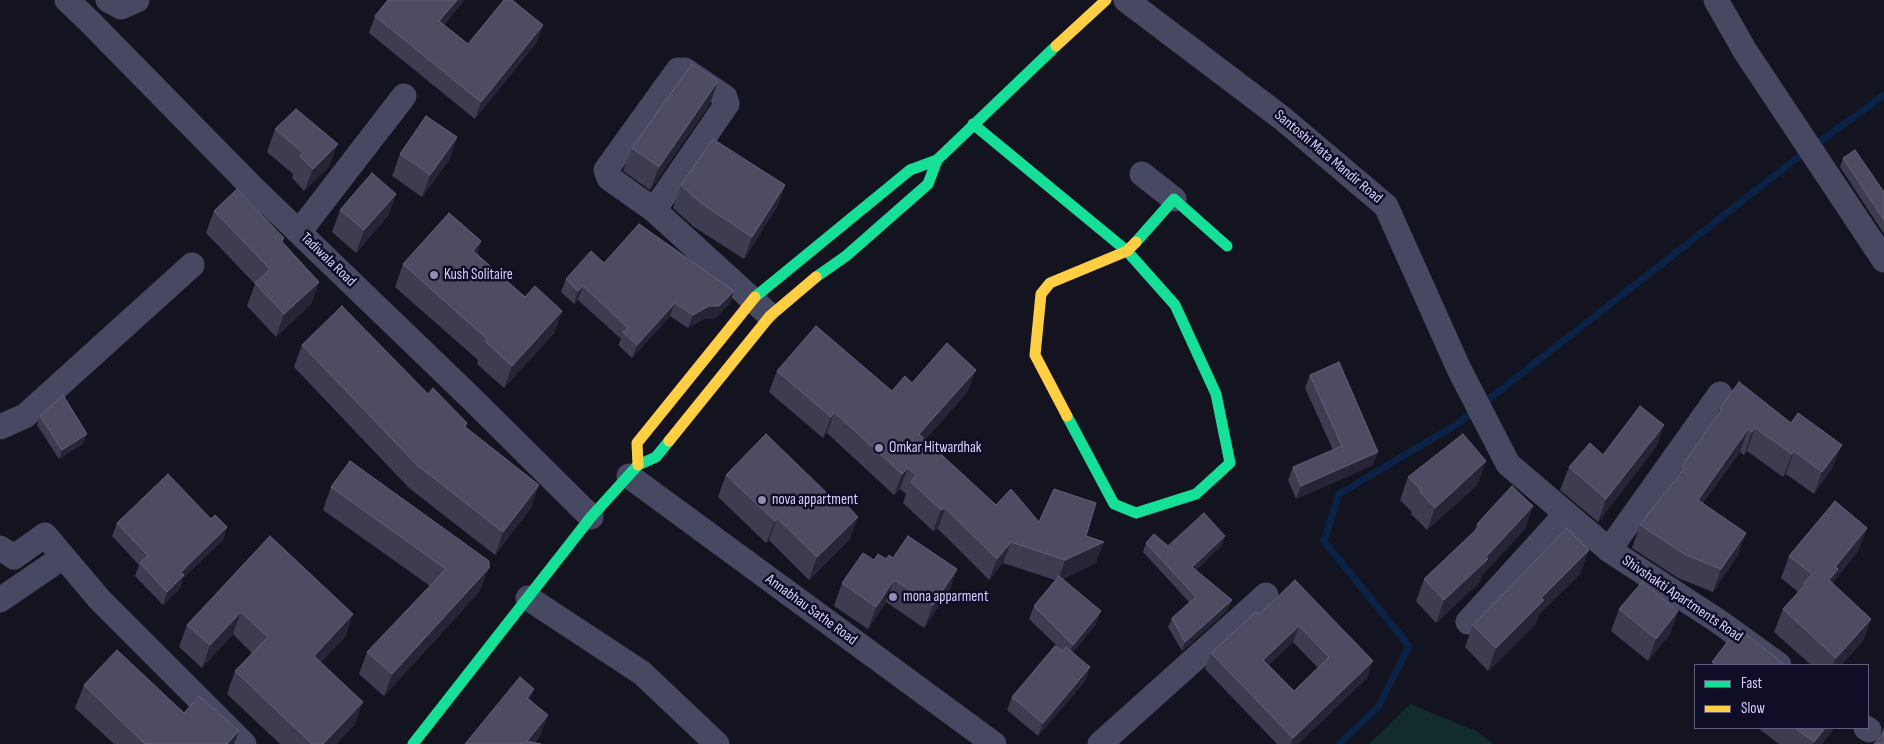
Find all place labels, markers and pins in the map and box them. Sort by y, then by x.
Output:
place label: Kush Solitaire [444,266,513,284]
marker: Kush Solitaire [428,269,440,281]
place label: Omkar Hitwardhak [889,439,981,457]
marker: Omkar Hitwardhak [873,442,885,454]
place label: nova appartment [772,491,858,509]
marker: nova appartment [756,494,768,506]
place label: mona apparment [903,588,988,606]
marker: mona apparment [887,591,899,603]

